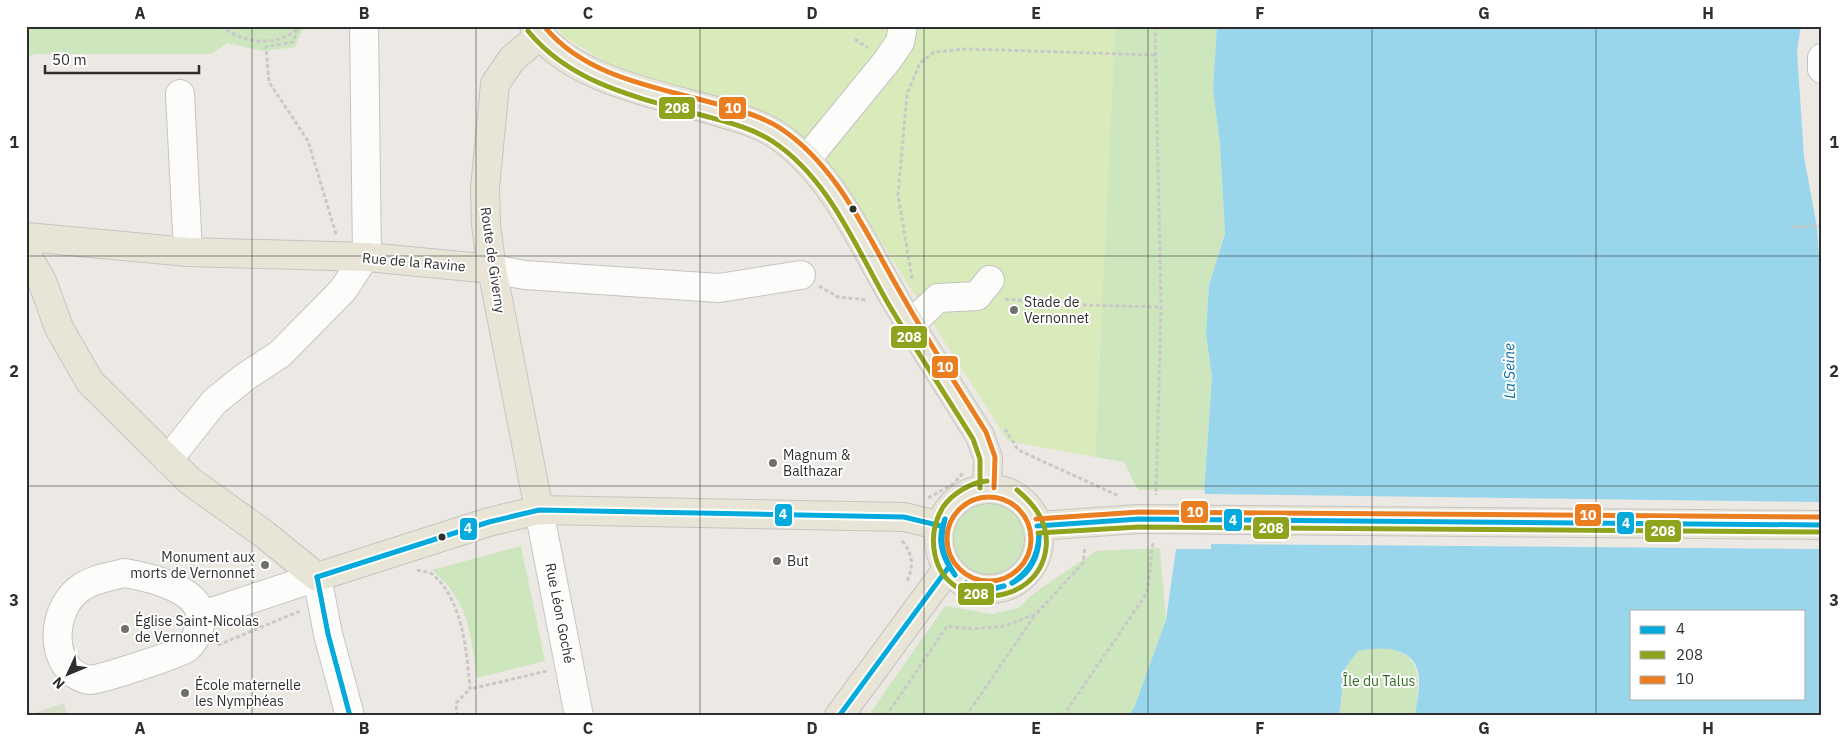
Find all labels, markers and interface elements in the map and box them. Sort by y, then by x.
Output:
text: A [135,3,146,23]
text: B [359,3,370,23]
text: C [583,3,593,23]
text: D [806,3,818,23]
text: E [1031,3,1041,23]
text: F [1255,3,1265,23]
text: G [1478,3,1490,23]
text: H [1702,3,1714,23]
scale bar [45,42,199,74]
text: 50 m [52,50,87,69]
line badge: 208 [658,96,696,120]
line badge: 10 [718,96,747,120]
text: 208 [664,99,690,117]
text: 10 [725,99,741,117]
text: 1 [9,132,19,152]
text: 1 [1829,132,1839,152]
unlabelled marker [848,204,858,214]
street label: Route de Giverny [477,206,509,314]
street label: Rue de la Ravine [362,249,467,276]
place label: Stade de Vernonnet [1024,293,1089,327]
marker: Stade de Vernonnet [1008,304,1020,316]
line badge: 208 [890,325,928,349]
text: 208 [896,328,922,346]
water label: La Seine [1499,343,1519,399]
line badge: 10 [931,355,959,379]
text: 10 [937,358,953,376]
text: 2 [9,361,19,381]
text: 2 [1829,361,1839,381]
place label: Magnum & Balthazar [783,446,851,480]
marker: Magnum & Balthazar [767,457,779,469]
line badge: 10 [1180,500,1209,524]
line badge: 4 [774,503,793,527]
text: 10 [1187,503,1203,521]
line badge: 10 [1574,503,1602,527]
text: 4 [779,505,787,523]
text: 10 [1580,506,1596,524]
line badge: 4 [1223,508,1243,532]
text: 4 [1229,511,1237,529]
line badge: 4 [1616,511,1635,535]
text: 4 [1622,514,1630,532]
line badge: 208 [1252,516,1290,540]
line badge: 4 [459,517,478,541]
text: 4 [464,519,472,537]
text: 208 [1258,519,1284,537]
line badge: 208 [1644,519,1682,543]
text: 208 [1650,522,1676,540]
unlabelled marker [437,532,447,542]
place label: Monument aux morts de Vernonnet [130,548,255,582]
place label: But [787,552,809,570]
marker: But [771,555,783,567]
marker: Monument aux morts de Vernonnet [259,559,271,571]
street label: Rue Léon Goché [541,561,579,665]
line badge: 208 [957,582,995,606]
text: 208 [963,585,989,603]
text: 3 [9,590,19,610]
text: 3 [1829,590,1839,610]
legend [1630,610,1806,700]
place label: Église Saint-Nicolas de Vernonnet [135,611,259,646]
text: 4 [1676,619,1685,638]
marker: Église Saint-Nicolas de Vernonnet [119,623,131,635]
text: 208 [1676,645,1703,664]
north arrow [42,650,92,700]
text: 10 [1676,669,1694,688]
park label: Île du Talus [1343,672,1416,690]
text: N [49,673,69,693]
place label: École maternelle les Nymphéas [195,675,301,710]
marker: École maternelle les Nymphéas [179,687,191,699]
text: A [135,718,146,738]
text: B [359,718,370,738]
text: C [583,718,593,738]
text: D [806,718,818,738]
text: E [1031,718,1041,738]
text: F [1255,718,1265,738]
text: G [1478,718,1490,738]
text: H [1702,718,1714,738]

